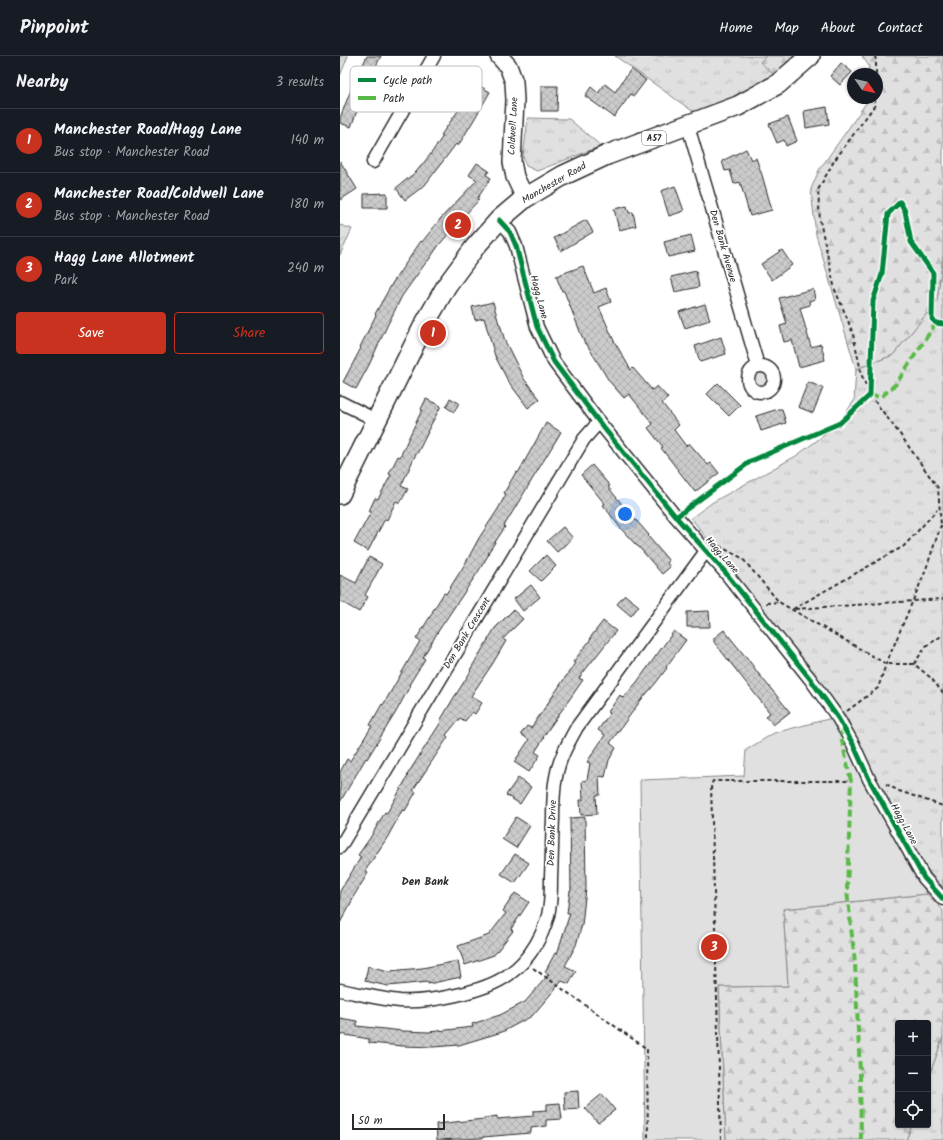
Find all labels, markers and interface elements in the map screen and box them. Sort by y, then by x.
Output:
text: Pinpoint [20,13,89,43]
text: Home [719,17,753,39]
text: Map [775,17,799,39]
text: About [821,17,855,39]
text: Contact [877,17,923,39]
legend [350,66,482,112]
north arrow [847,68,883,104]
text: Nearby [16,69,68,96]
text: 3 results [276,72,324,93]
text: Cycle path [383,72,432,90]
text: Path [383,90,404,108]
street label: Coldwell Lane [503,96,523,155]
text: Manchester Road/Hagg Lane [54,118,242,142]
text: 1 [27,130,31,151]
text: 140 m [291,130,324,151]
road number: A57 [642,131,666,145]
text: Bus stop · Manchester Road [54,142,209,163]
street label: Manchester Road [519,158,590,208]
text: Manchester Road/Coldwell Lane [54,182,264,206]
text: 2 [25,194,33,215]
text: 180 m [290,194,324,215]
text: Bus stop · Manchester Road [54,206,209,227]
street label: Den Bank Avenue [705,208,741,285]
pin: 2 [445,210,471,240]
text: Hagg Lane Allotment [54,246,195,270]
text: 3 [25,258,33,279]
text: 240 m [287,258,324,279]
text: Park [54,270,78,291]
street label: Hagg Lane [525,273,553,321]
button: Save [16,312,166,354]
button: Share [174,312,324,354]
pin: 1 [420,318,446,348]
your location [615,504,635,524]
street label: Hagg Lane [701,533,743,578]
street label: Den Bank Crescent [439,594,495,672]
street label: Den Bank Drive [543,799,561,866]
street label: Hagg Lane [886,800,922,848]
district label: Den Bank [401,873,449,891]
pin: 3 [701,932,727,962]
map controls [895,1020,931,1128]
button: + [895,1020,931,1056]
button: − [895,1056,931,1092]
button: locate [895,1092,931,1128]
scale bar [352,1112,445,1131]
text: 50 m [358,1112,383,1130]

